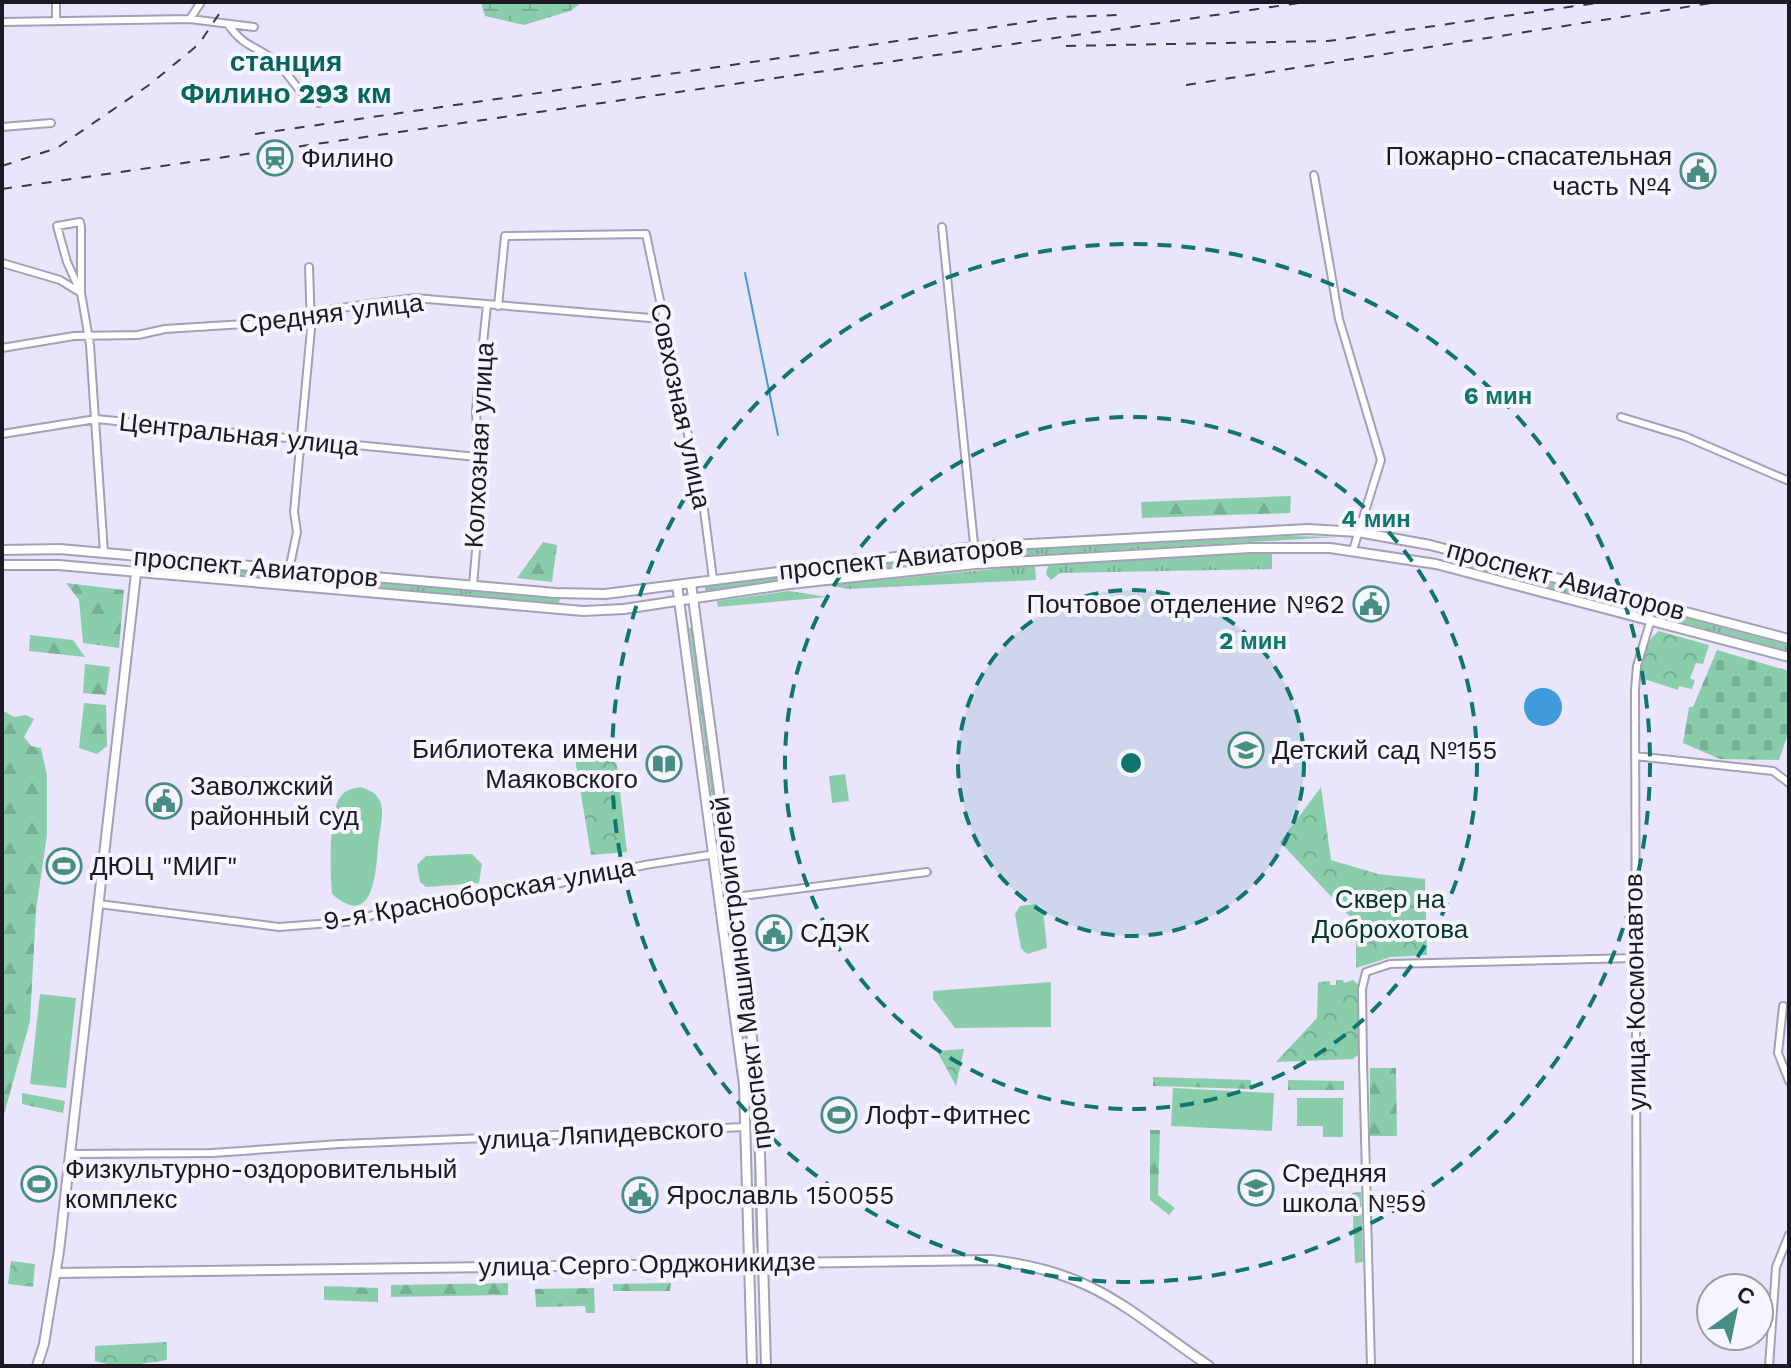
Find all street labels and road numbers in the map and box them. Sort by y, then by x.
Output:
street label: Средняя улица [237,287,425,339]
street label: Совхозная улица [645,301,718,512]
street label: Колхозная улица [459,341,499,549]
street label: Центральная улица [118,406,361,462]
street label: проспект Авиаторов [777,530,1025,586]
street label: проспект Авиаторов [1444,534,1688,626]
street label: проспект Авиаторов [132,541,380,593]
street label: проспект Машиностроителей [704,795,778,1151]
street label: 9-я Красноборская улица [321,852,638,936]
street label: улица Космонавтов [1618,873,1652,1111]
street label: улица Ляпидевского [478,1113,724,1155]
street label: улица Серго Орджоникидзе [478,1246,816,1282]

